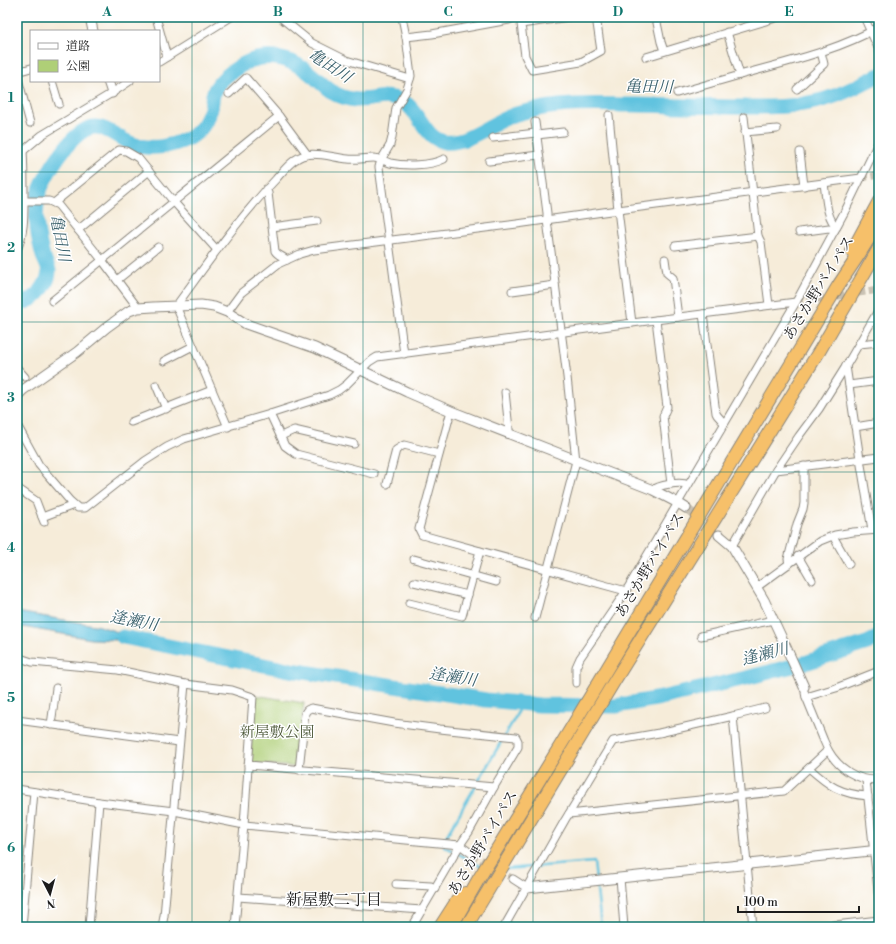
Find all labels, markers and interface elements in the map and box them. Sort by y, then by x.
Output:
text: A [101,4,112,20]
text: B [273,4,283,20]
text: C [443,4,453,20]
text: D [613,4,623,20]
text: E [784,4,794,20]
legend [30,30,160,82]
text: 道路 [66,39,90,54]
water label: 亀田川 [304,45,357,89]
text: 公園 [66,59,90,74]
water label: 亀田川 [625,77,675,97]
text: 1 [8,90,15,106]
water label: 亀田川 [46,213,75,265]
street label: あさか野バイパス [779,232,859,344]
text: 2 [7,240,15,256]
text: 3 [7,390,15,406]
street label: あさか野バイパス [611,509,689,621]
text: 4 [7,540,16,556]
water label: 逢瀬川 [109,607,161,636]
water label: 逢瀬川 [739,638,793,670]
water label: 逢瀬川 [428,663,480,691]
text: 5 [7,690,15,706]
park label: 新屋敷公園 [239,723,315,742]
street label: あさか野バイパス [444,787,522,899]
text: 6 [7,840,15,856]
north arrow [30,874,70,914]
scale bar [738,888,859,914]
district label: 新屋敷二丁目 [286,890,382,910]
text: 100 m [744,895,778,910]
text: N [46,896,56,910]

